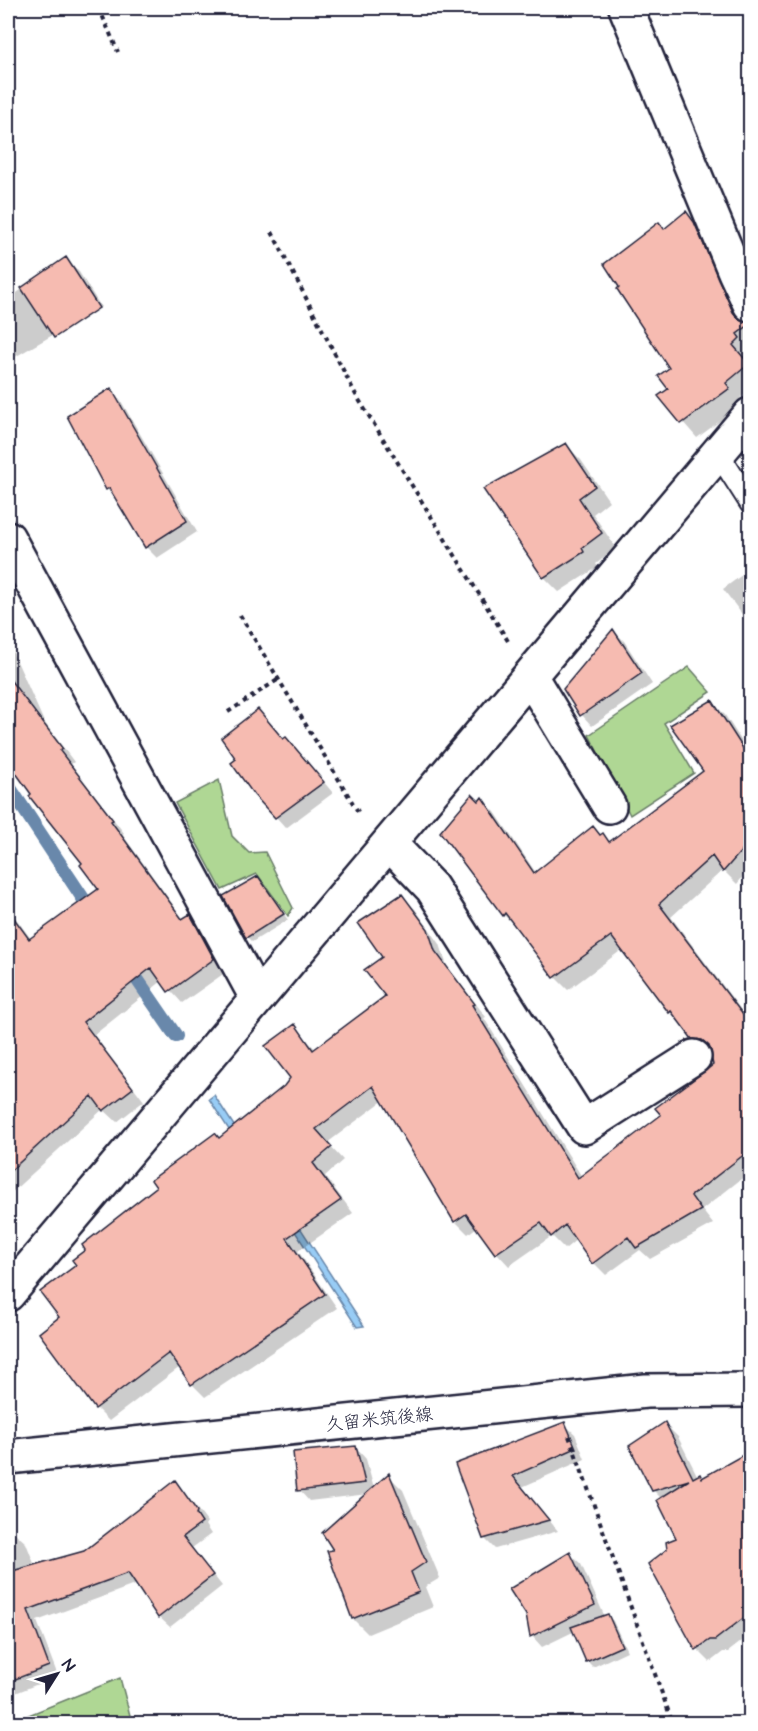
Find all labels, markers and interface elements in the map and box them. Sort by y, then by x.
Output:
street label: 久留米筑後線 [324,1401,434,1438]
north arrow [27,1644,87,1704]
text: N [56,1655,80,1676]

